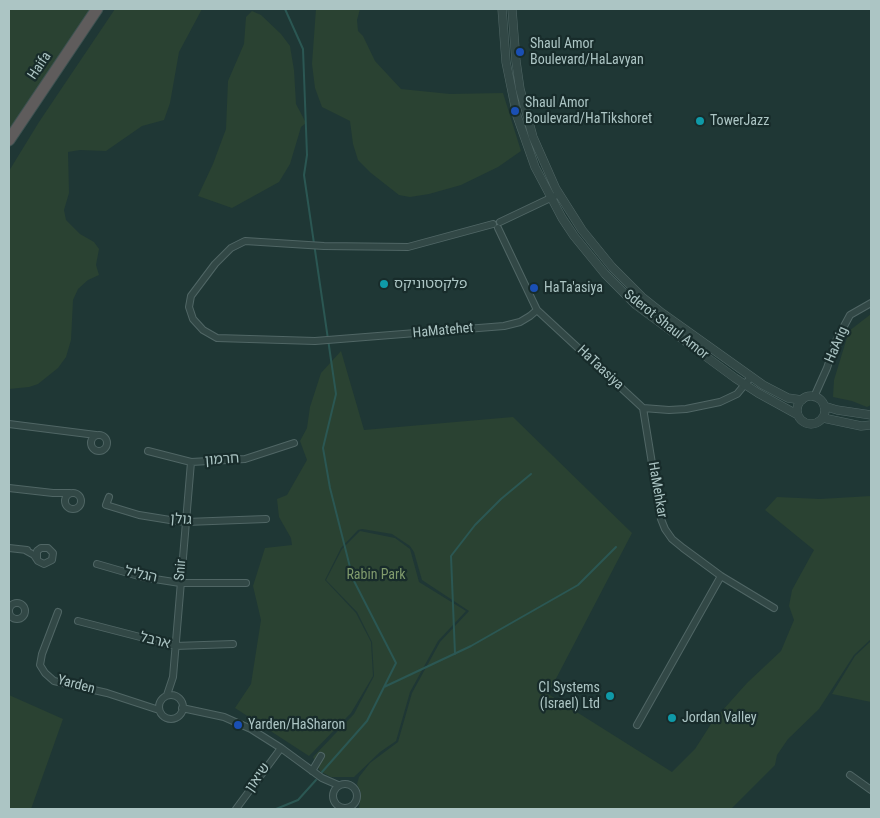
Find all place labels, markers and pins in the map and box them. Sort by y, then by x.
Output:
place label: Shaul Amor Boulevard/HaLavyan [530,36,644,68]
marker: Shaul Amor Boulevard/HaLavyan [514,46,526,58]
place label: Shaul Amor Boulevard/HaTikshoret [525,95,652,128]
marker: Shaul Amor Boulevard/HaTikshoret [509,105,521,117]
place label: TowerJazz [710,113,769,129]
marker: TowerJazz [694,115,706,127]
place label: פלקסטוניקס [394,276,467,292]
marker: פלקסטוניקס [378,278,390,290]
place label: HaTa'asiya [544,280,603,296]
marker: HaTa'asiya [528,282,540,294]
place label: CI Systems (Israel) Ltd [538,680,600,712]
marker: CI Systems (Israel) Ltd [604,690,616,702]
place label: Jordan Valley [682,710,757,726]
marker: Jordan Valley [666,712,678,724]
place label: Yarden/HaSharon [248,717,345,733]
marker: Yarden/HaSharon [232,719,244,731]

